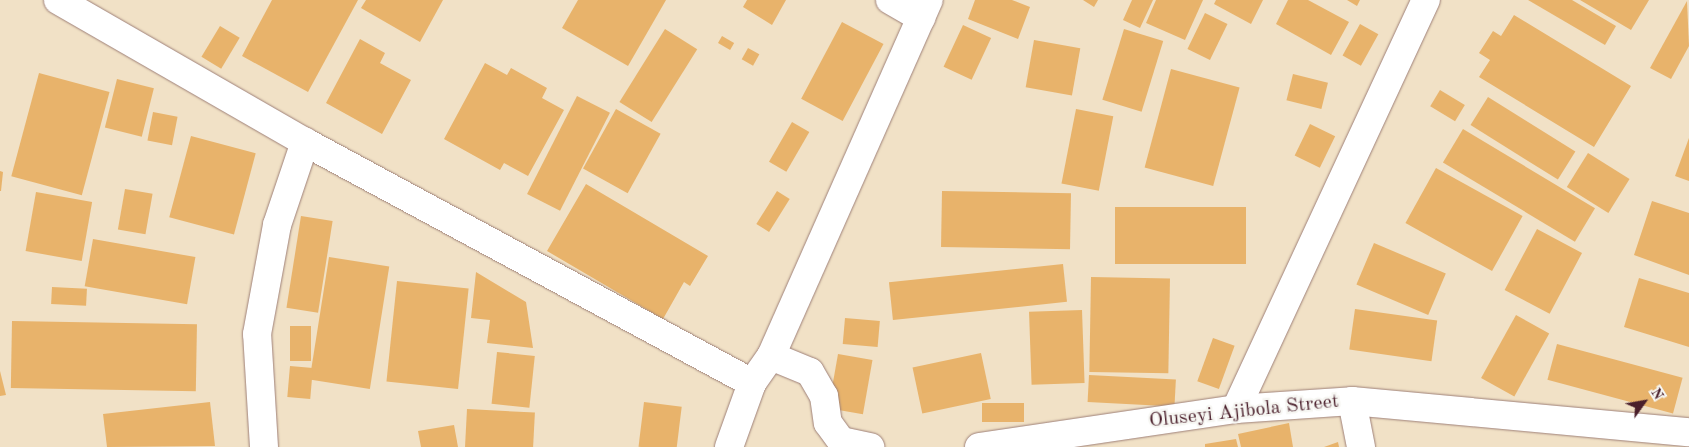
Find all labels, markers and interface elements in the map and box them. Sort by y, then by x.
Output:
north arrow [1619,377,1669,427]
text: N [1648,386,1665,402]
street label: Oluseyi Ajibola Street [1148,390,1340,434]

